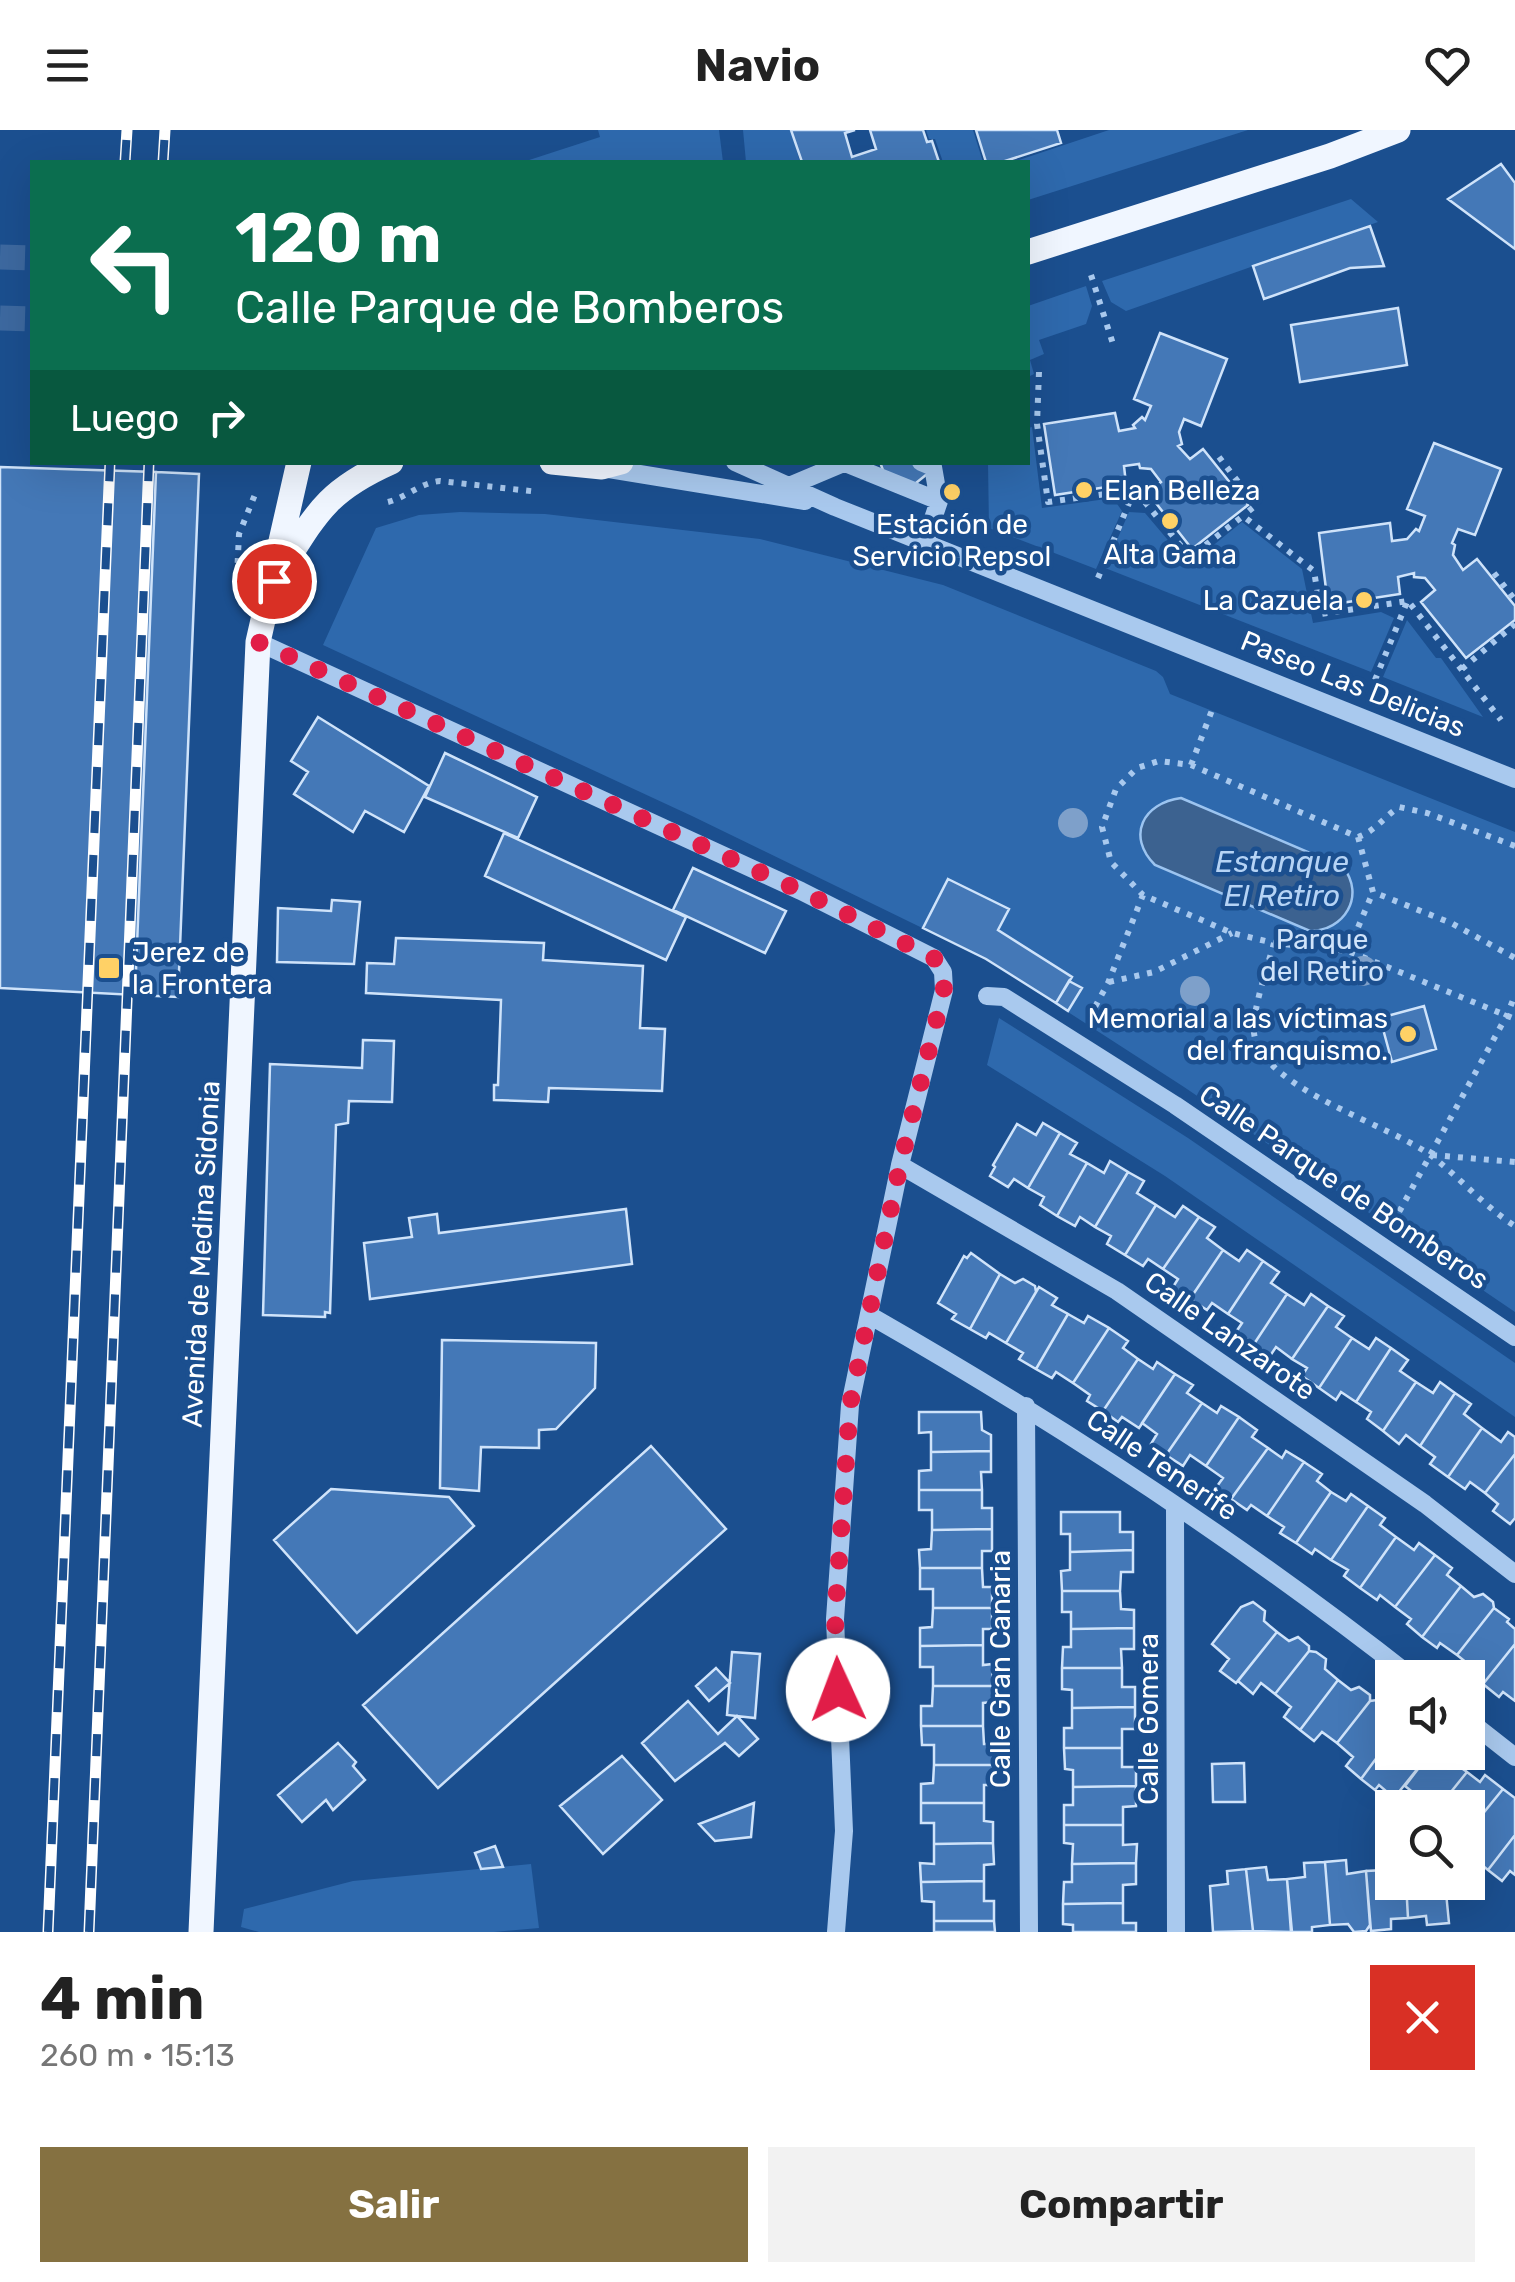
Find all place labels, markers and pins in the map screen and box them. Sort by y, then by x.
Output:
place label: Elan Belleza [1104,474,1260,507]
marker: Elan Belleza [1073,479,1095,501]
marker: Estación de Servicio Repsol [941,481,963,503]
place label: Estación de Servicio Repsol [853,508,1051,573]
marker: Alta Gama [1159,510,1181,532]
place label: Alta Gama [1103,538,1237,571]
pin [232,539,317,624]
place label: La Cazuela [1203,584,1344,617]
marker: La Cazuela [1353,589,1375,611]
place label: Jerez de la Frontera [132,936,273,1001]
marker: Jerez de la Frontera [96,955,122,981]
place label: Memorial a las víctimas del franquismo. [1088,1002,1388,1067]
marker: Memorial a las víctimas del franquismo. [1397,1023,1419,1045]

